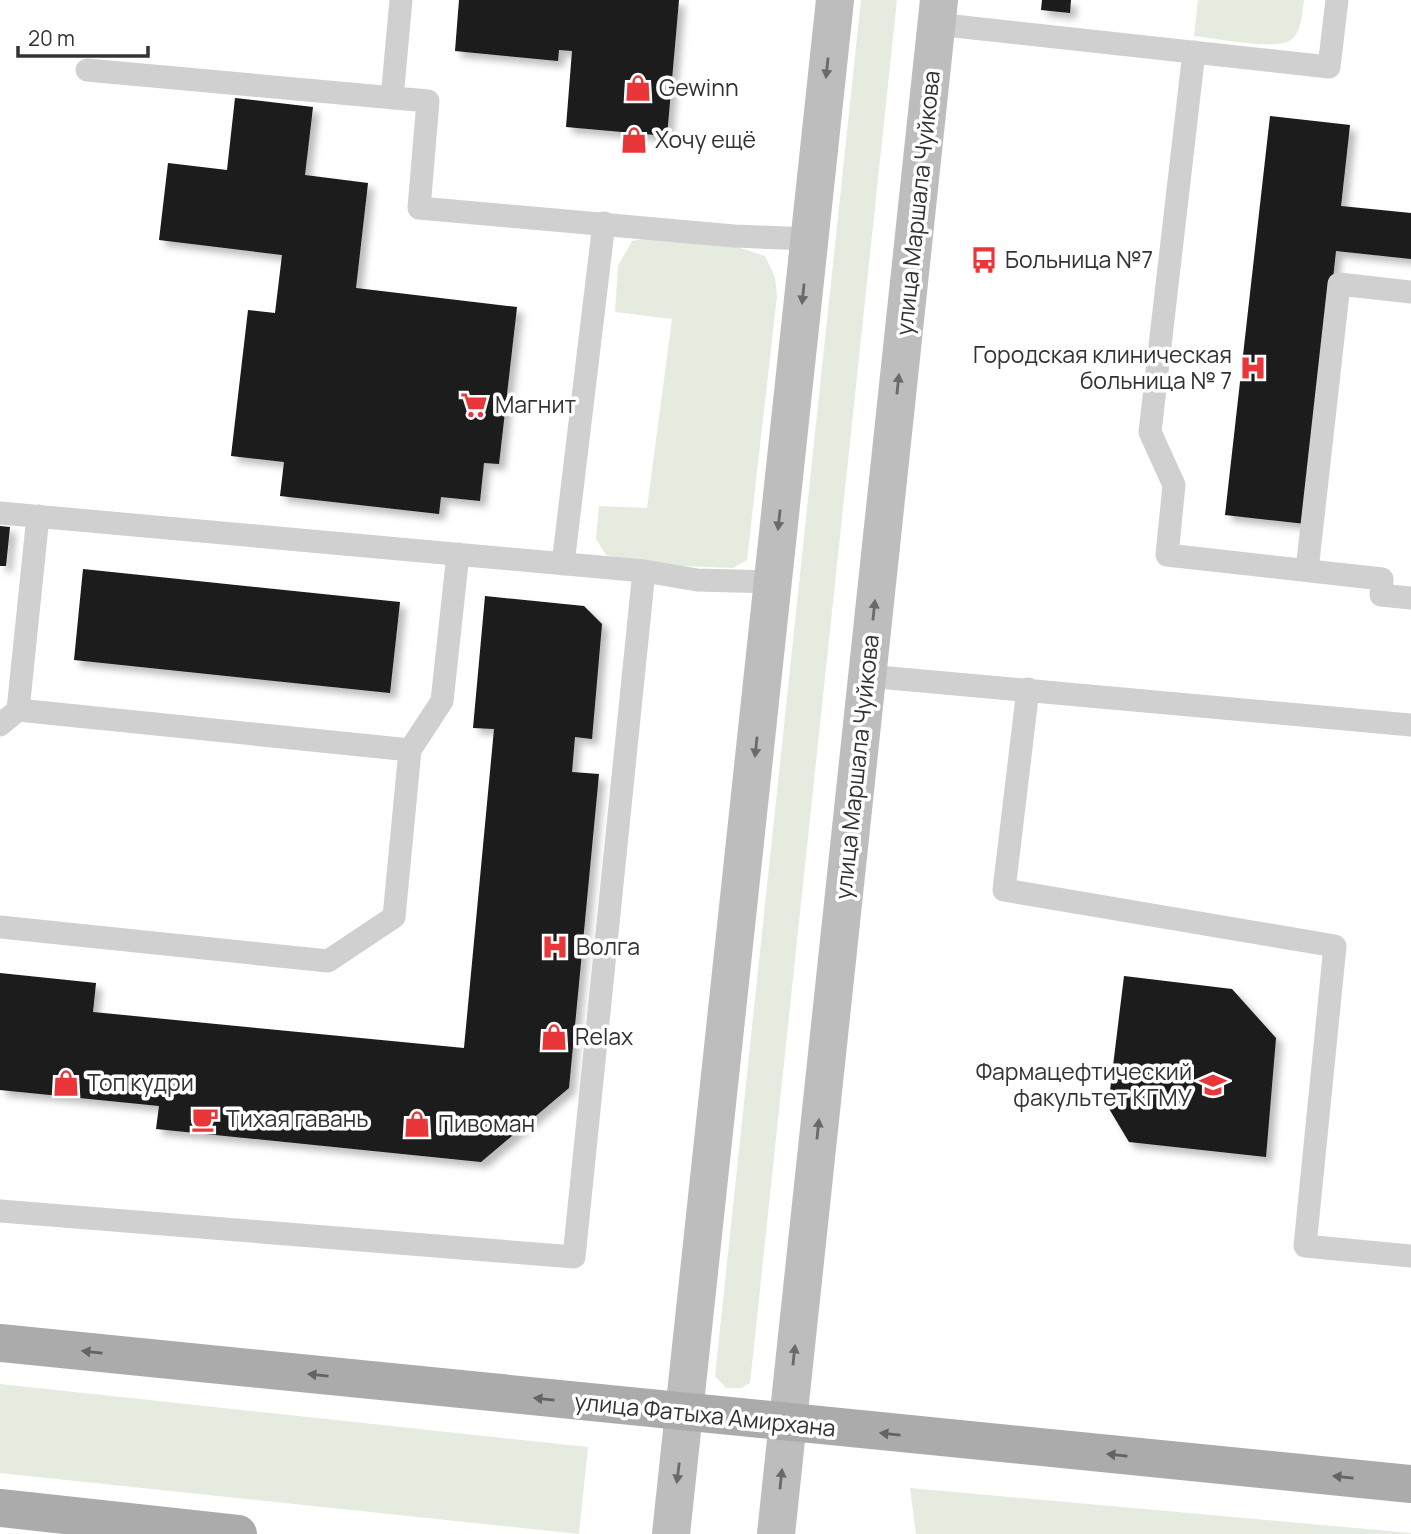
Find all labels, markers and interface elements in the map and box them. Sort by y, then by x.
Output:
scale bar [18,14,147,58]
text: 20 m [28,24,75,52]
one-way arrow [822,57,833,79]
street label: улица Маршала Чуйкова [887,69,947,337]
place label: Gewinn [659,71,739,103]
shop icon: Gewinn [623,73,653,103]
place label: Хочу ещё [655,123,756,155]
shop icon: Хочу ещё [619,125,649,155]
place label: Больница №7 [1005,243,1153,275]
bus stop icon: Больница №7 [969,245,999,275]
one-way arrow [797,283,808,305]
place label: Городская клиническая больница № 7 [973,338,1232,396]
hospital icon: Городская клиническая больница № 7 [1238,353,1268,383]
one-way arrow [893,373,904,395]
place label: Магнит [495,388,576,420]
supermarket icon: Магнит [459,390,489,420]
one-way arrow [774,509,785,531]
one-way arrow [869,599,880,621]
street label: улица Маршала Чуйкова [826,633,886,901]
one-way arrow [750,736,761,758]
place label: Волга [576,930,640,962]
hospital icon: Волга [540,932,570,962]
place label: Relax [575,1020,633,1052]
shop icon: Relax [539,1022,569,1052]
place label: Фармацефтический факультет КГМУ [976,1055,1192,1113]
place label: Топ кудри [87,1066,194,1098]
shop icon: Топ кудри [51,1068,81,1098]
school or university icon: Фармацефтический факультет КГМУ [1198,1070,1228,1100]
place label: Тихая гавань [226,1102,369,1134]
cafe icon: Тихая гавань [190,1104,220,1134]
place label: Пивоман [438,1107,535,1139]
shop icon: Пивоман [402,1109,432,1139]
one-way arrow [813,1118,824,1140]
one-way arrow [789,1344,800,1366]
one-way arrow [81,1346,103,1357]
one-way arrow [307,1370,329,1381]
street label: улица Фатыха Амирхана [573,1384,837,1444]
one-way arrow [533,1393,555,1404]
one-way arrow [879,1428,901,1439]
one-way arrow [1105,1449,1127,1460]
one-way arrow [673,1462,684,1484]
one-way arrow [776,1467,787,1489]
one-way arrow [1332,1471,1354,1482]

